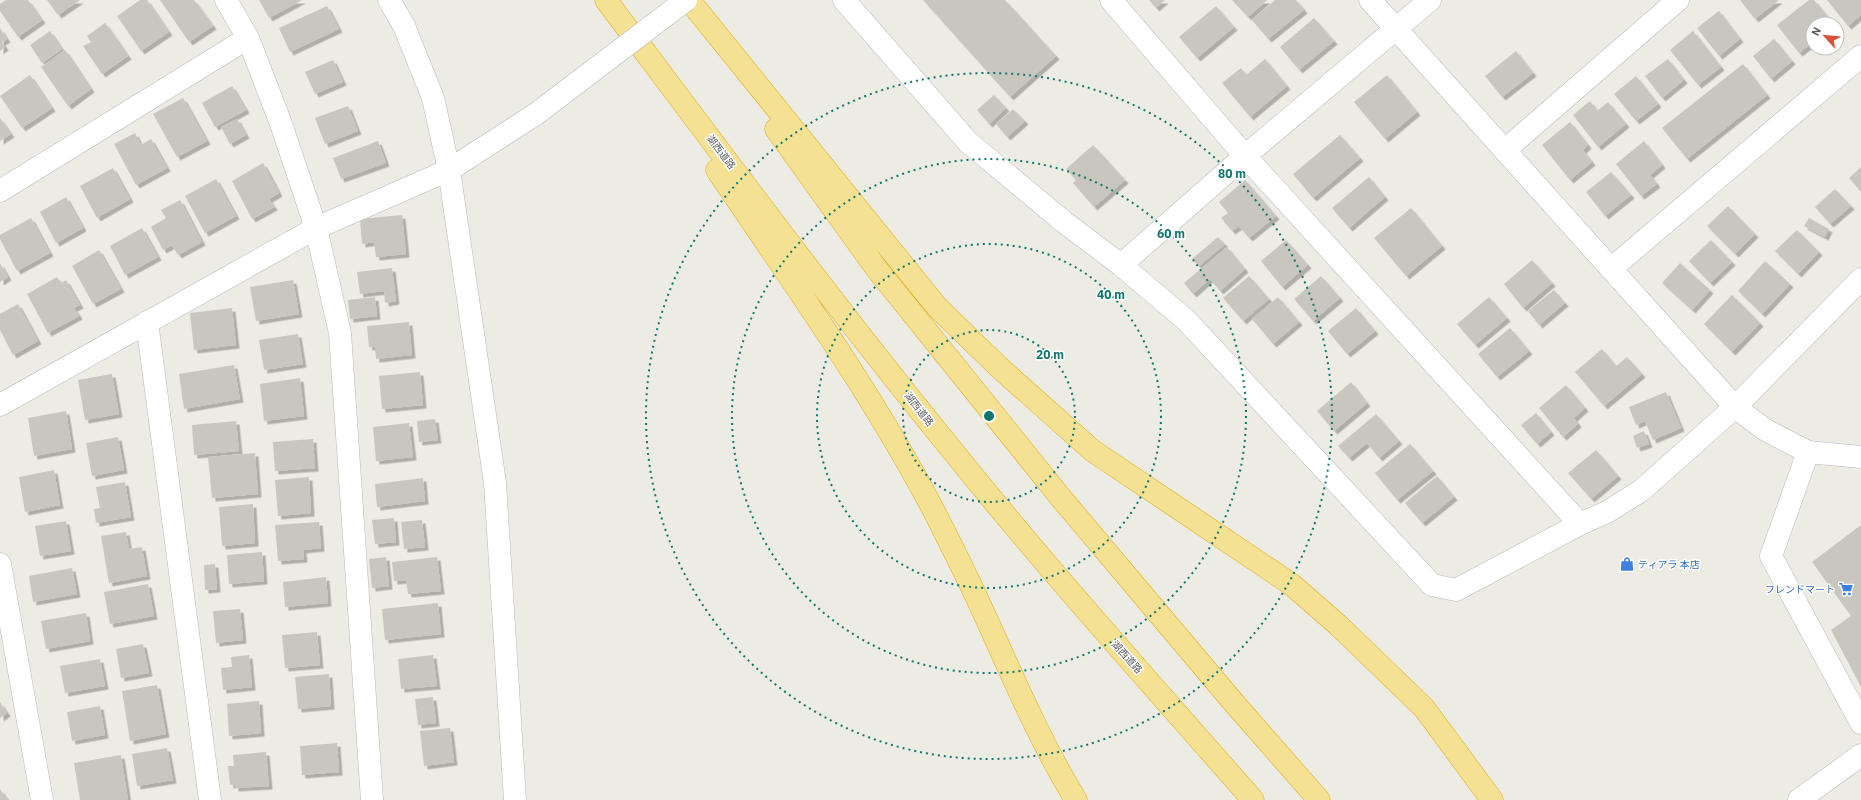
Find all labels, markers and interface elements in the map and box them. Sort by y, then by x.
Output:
north arrow [1805,16,1845,56]
text: N [1808,25,1824,38]
street label: 湖西道路 [704,132,738,172]
text: 80 m [1218,166,1246,181]
text: 60 m [1157,226,1185,241]
text: 40 m [1097,287,1125,302]
text: 20 m [1036,347,1064,362]
street label: 湖西道路 [902,389,936,429]
centre of rings [982,409,996,423]
shop icon: ティアラ 本店 [1619,556,1635,572]
place label: ティアラ 本店 [1638,558,1700,571]
supermarket icon: フレンドマート [1838,581,1854,597]
place label: フレンドマート [1765,583,1835,596]
street label: 湖西道路 [1109,638,1145,676]

